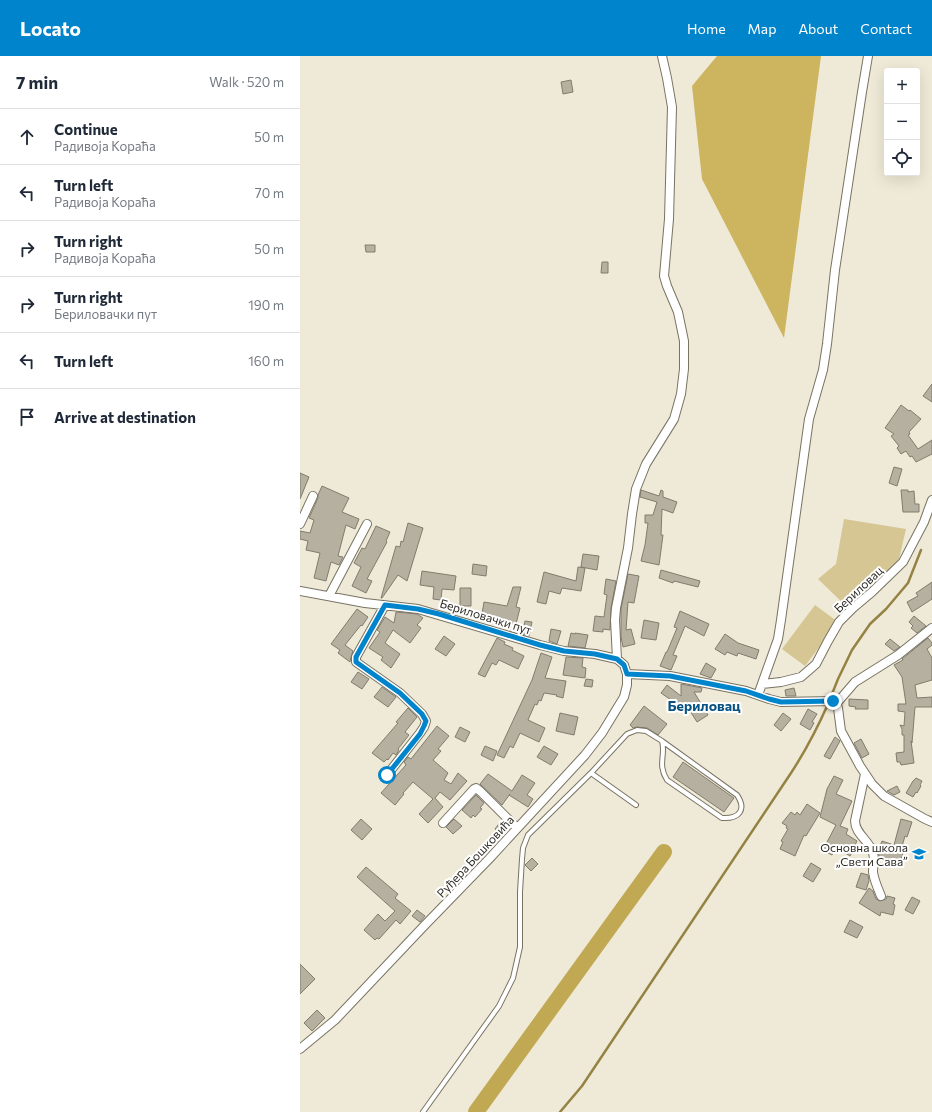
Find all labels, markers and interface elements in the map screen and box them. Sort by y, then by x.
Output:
text: Locato [20,17,81,40]
text: Home [687,20,726,37]
text: Map [748,20,776,37]
text: About [798,20,838,37]
text: Contact [860,20,912,37]
map controls [884,68,920,176]
button: + [884,68,920,104]
text: 7 min [16,72,58,93]
text: Walk · 520 m [209,74,284,90]
button: − [884,104,920,140]
text: Continue [54,120,118,138]
icon: ahead [16,126,38,148]
text: 50 m [254,129,284,145]
text: Радивоја Кораћа [54,138,156,154]
button: locate [884,140,920,176]
text: Turn left [54,176,113,194]
icon: left [16,182,38,204]
text: 70 m [255,185,284,201]
text: Радивоја Кораћа [54,194,156,210]
text: Turn right [54,232,123,250]
icon: right [16,238,38,260]
text: 50 m [254,241,284,257]
text: Радивоја Кораћа [54,250,156,266]
text: Turn right [54,288,123,306]
icon: right [16,294,38,316]
text: 190 m [248,297,284,313]
text: Бериловачки пут [54,306,157,322]
icon: left [16,350,38,372]
text: Turn left [54,352,113,370]
text: 160 m [248,353,284,369]
icon: arrive [16,406,38,428]
text: Arrive at destination [54,408,196,426]
street label: Бериловац [831,563,885,615]
street label: Бериловачки пут [438,595,534,637]
route end [824,692,842,710]
district label: Бериловац [667,697,741,714]
route start [378,766,396,784]
street label: Руђера Бошковића [433,812,517,900]
place label: Основна школа „Свети Сава” [820,840,908,868]
school or university icon: Основна школа „Свети Сава” [911,846,927,862]

